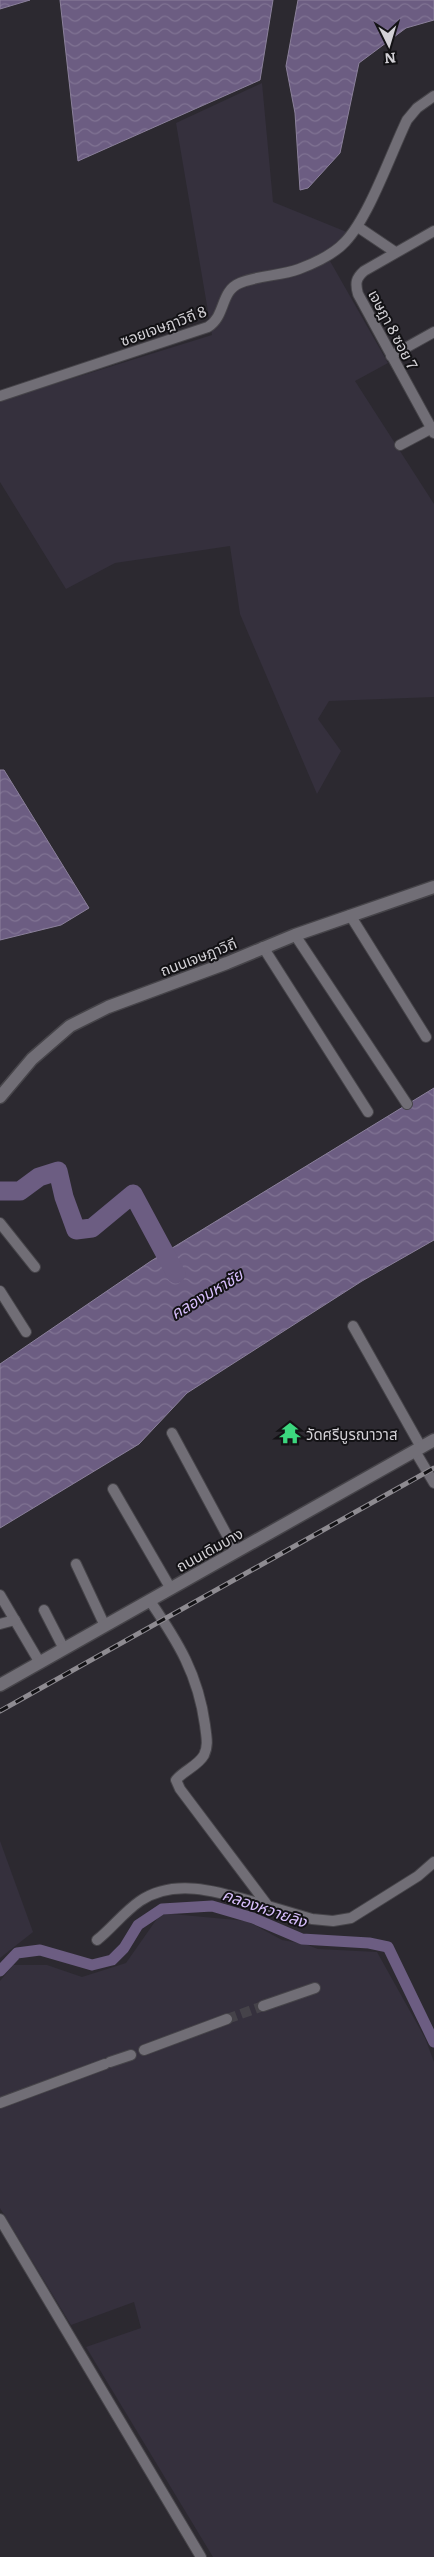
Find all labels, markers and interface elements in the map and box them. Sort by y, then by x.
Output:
north arrow [364,20,414,70]
text: N [383,48,397,69]
street label: เจษฎา 8 ซอย 7 [363,285,425,373]
street label: ซอยเจษฎาวิถี 8 [117,299,209,351]
street label: ถนนเจษฎาวิถี [156,931,240,981]
water label: คลองมหาชัย [165,1261,248,1324]
temple icon: วัดศรีบูรณาวาส [277,1420,303,1446]
place label: วัดศรีบูรณาวาส [306,1422,398,1445]
street label: ถนนเดิมบาง [171,1521,247,1577]
water label: คลองหวายลิง [220,1881,312,1933]

